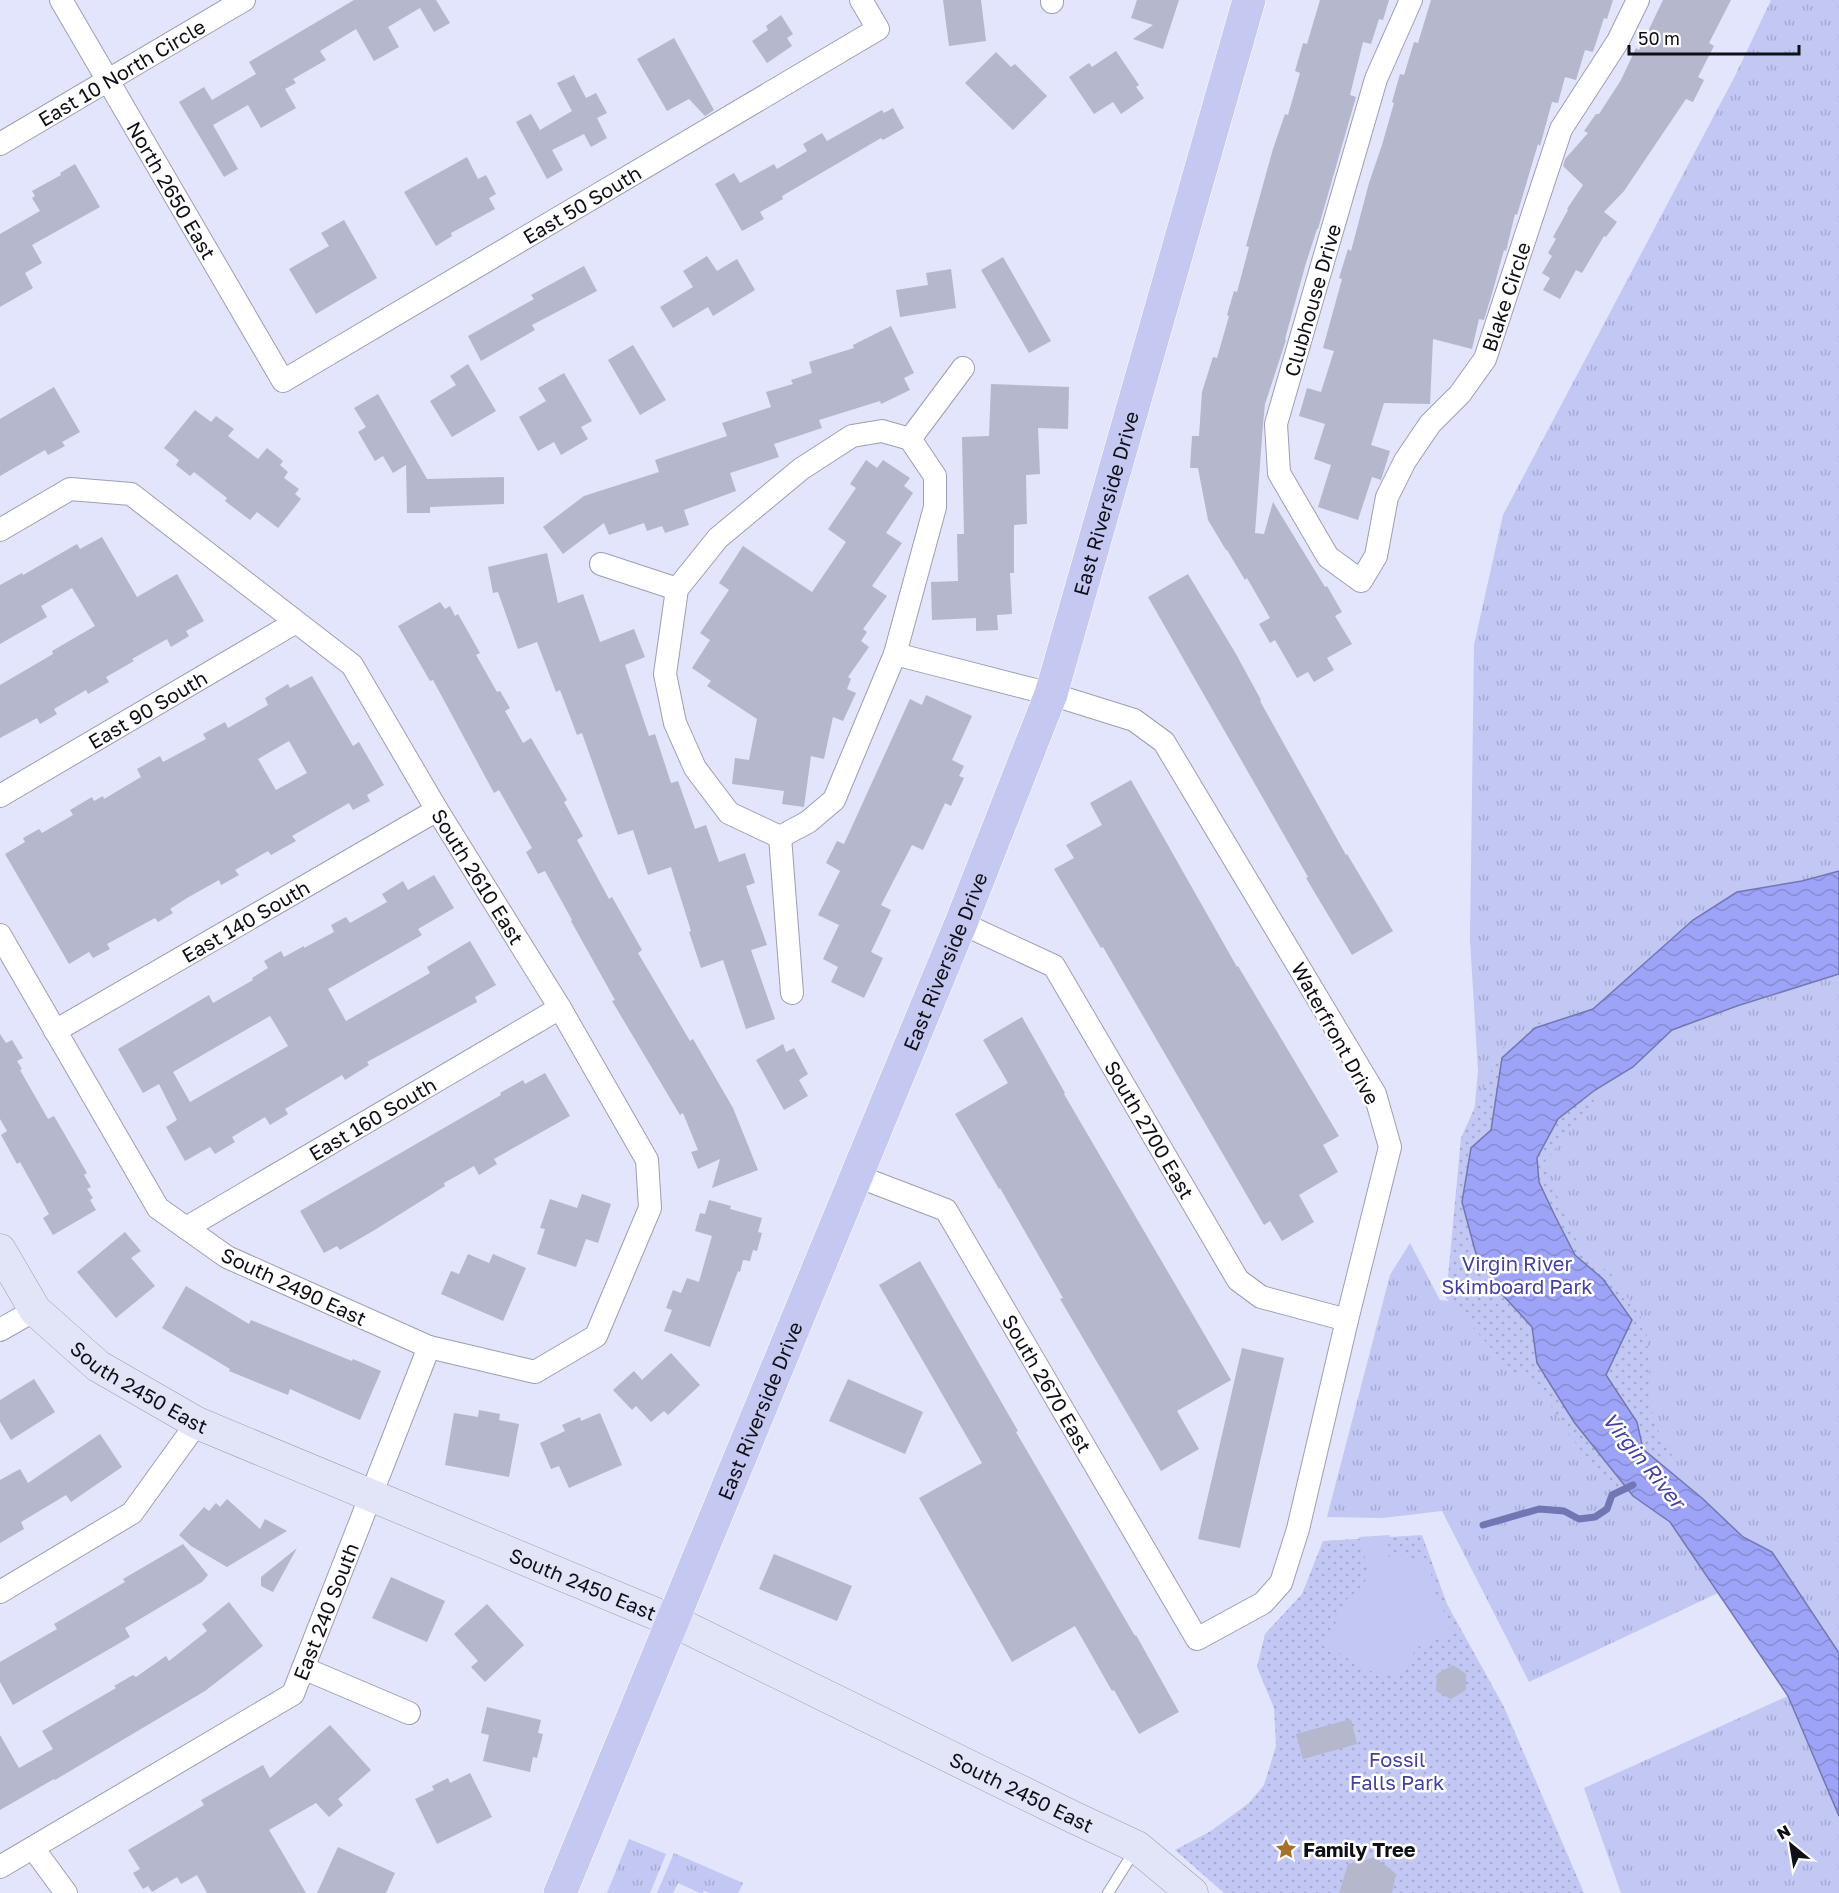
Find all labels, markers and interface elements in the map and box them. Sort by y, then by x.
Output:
street label: East 10 North Circle [33,14,209,131]
scale bar [1629,18,1798,56]
text: 50 m [1638,27,1680,49]
street label: North 2650 East [122,117,221,263]
street label: East 50 South [518,160,645,249]
street label: Clubhouse Drive [1279,221,1345,379]
street label: Blake Circle [1476,239,1535,354]
street label: East Riverside Drive [1068,408,1143,598]
street label: East 90 South [84,665,211,754]
street label: South 2610 East [427,804,529,949]
street label: East Riverside Drive [898,869,992,1054]
street label: East 140 South [177,875,314,967]
street label: Waterfront Drive [1287,958,1385,1108]
street label: South 2700 East [1100,1056,1200,1203]
street label: East 160 South [304,1072,440,1165]
street label: South 2490 East [218,1242,370,1330]
park label: Virgin River Skimboard Park [1442,1251,1592,1298]
street label: South 2670 East [998,1310,1097,1457]
street label: East Riverside Drive [712,1318,807,1503]
street label: South 2450 East [66,1336,211,1438]
water label: Virgin River [1597,1407,1692,1515]
street label: East 240 South [288,1539,363,1683]
street label: South 2450 East [506,1542,660,1625]
street label: South 2450 East [946,1747,1098,1837]
park label: Fossil Falls Park [1350,1747,1444,1794]
north arrow [1761,1815,1821,1875]
text: N [1773,1820,1794,1844]
place icon: Family Tree [1274,1837,1298,1861]
place label: Family Tree [1303,1837,1416,1861]

